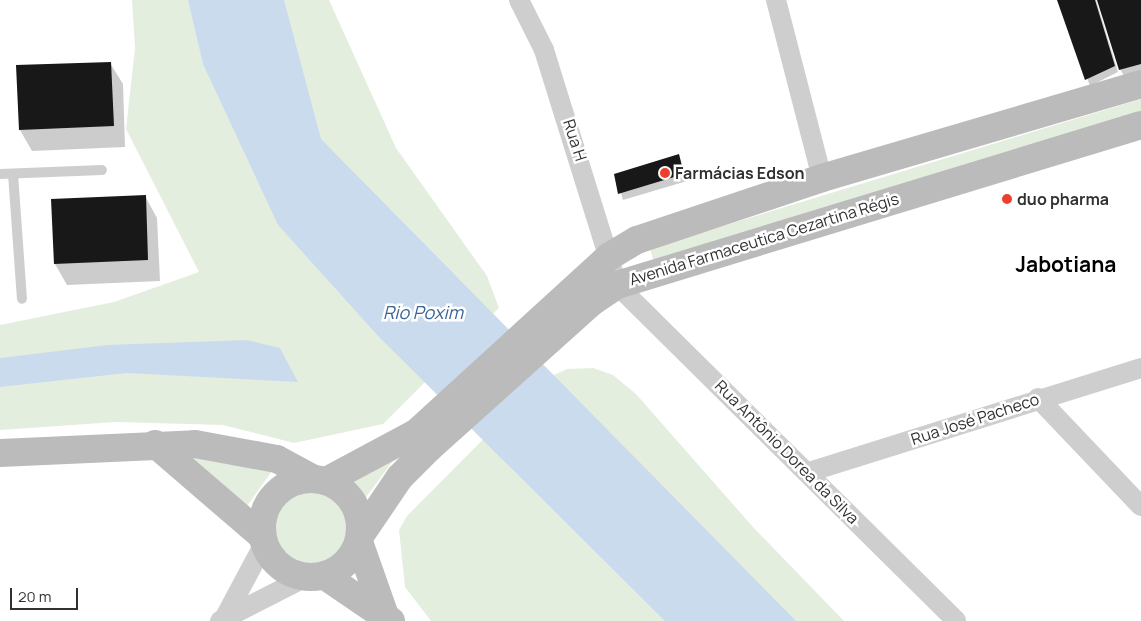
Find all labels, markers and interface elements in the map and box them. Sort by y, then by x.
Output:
street label: Rua H [559,117,591,163]
place label: Farmácias Edson [675,163,805,183]
marker: Farmácias Edson [659,167,671,179]
street label: Avenida Farmaceutica Cezartina Régis [627,189,901,289]
place label: duo pharma [1017,189,1109,209]
marker: duo pharma [1001,193,1013,205]
district label: Jabotiana [1016,251,1116,277]
water label: Rio Poxim [383,301,463,323]
street label: Rua Antônio Dorea da Silva [711,376,863,528]
street label: Rua José Pacheco [909,389,1041,449]
scale bar [12,578,80,610]
text: 20 m [18,586,51,607]

